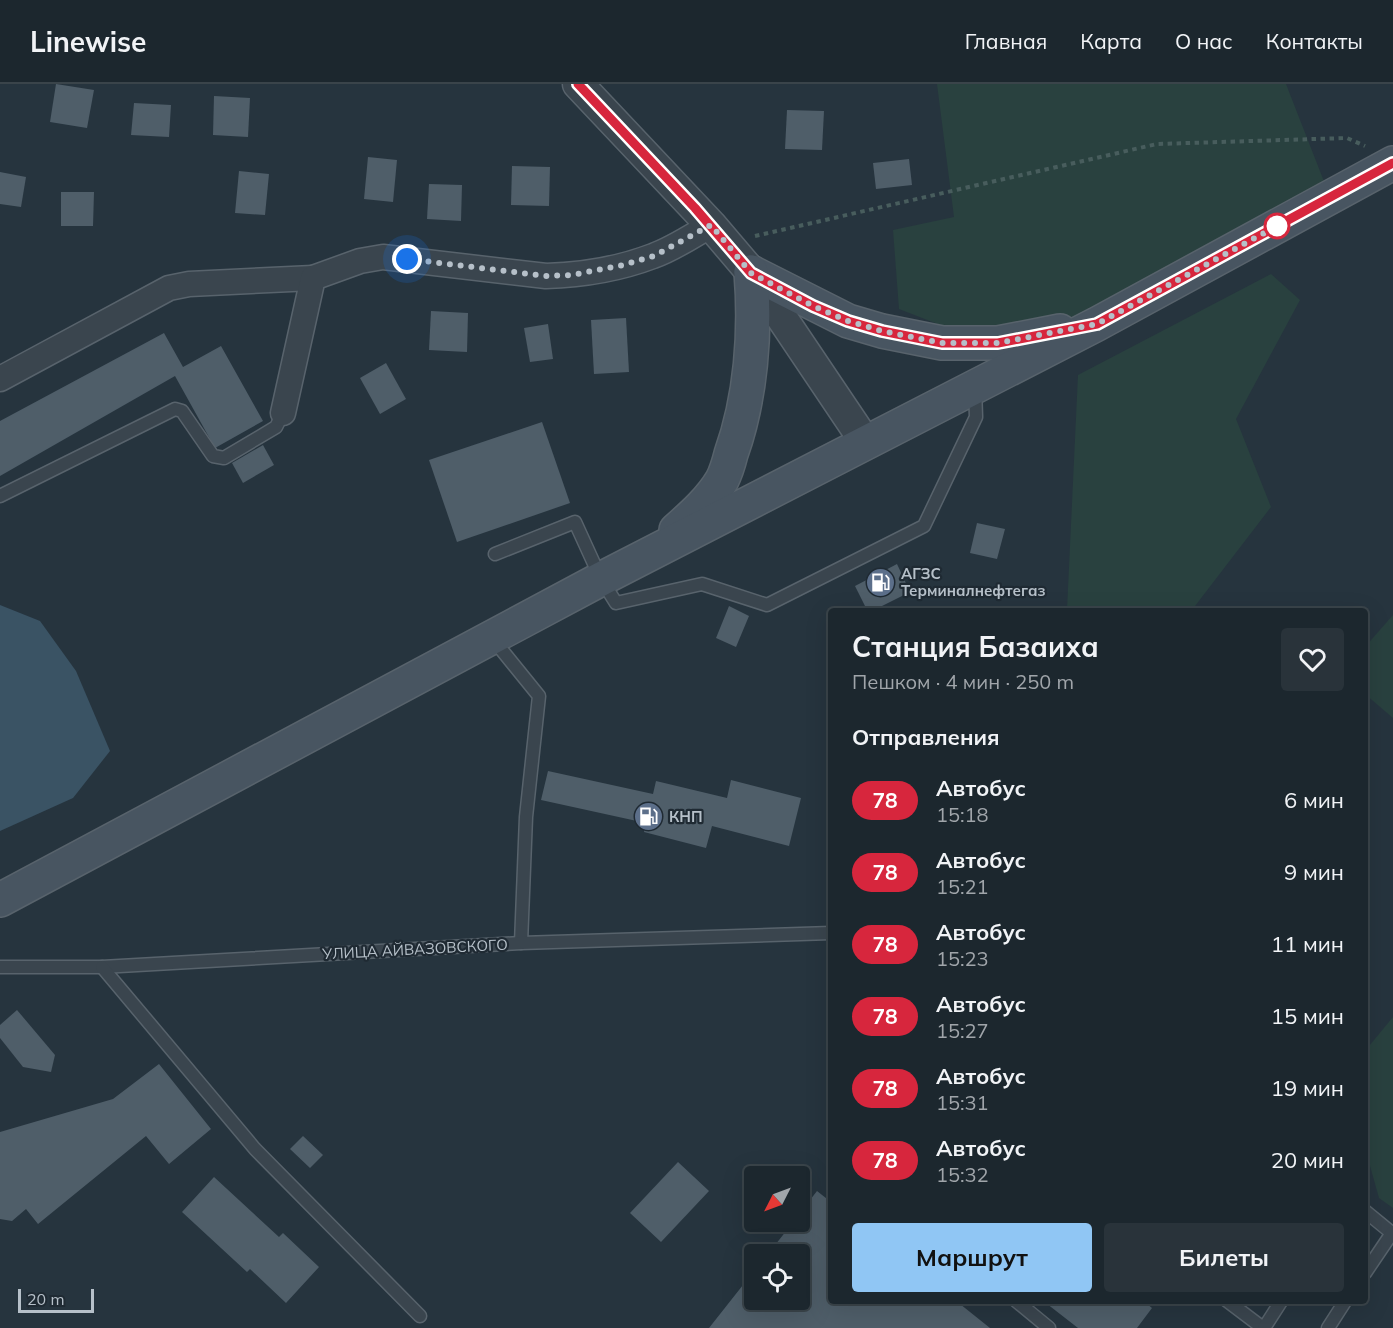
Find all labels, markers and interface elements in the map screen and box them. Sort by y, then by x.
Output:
text: Linewise [30,24,146,59]
text: Главная [965,28,1047,54]
text: Карта [1080,28,1142,54]
text: О нас [1175,28,1233,54]
text: Контакты [1266,28,1363,54]
unlabelled marker [1264,213,1290,239]
your location [392,244,422,274]
place label: АГЗС Терминалнефтегаз [901,564,1045,600]
fuel station icon: АГЗС Терминалнефтегаз [864,566,896,598]
button: heart [1281,628,1344,691]
text: Станция Базаиха [852,629,1099,664]
text: Пешком · 4 мин · 250 m [852,669,1074,694]
text: Отправления [852,723,1000,751]
text: Автобус [936,774,1026,802]
text: 6 мин [1284,786,1344,814]
text: 78 [872,787,898,813]
fuel station icon: КНП [632,800,664,832]
text: 15:18 [936,802,989,827]
place label: КНП [669,807,703,826]
text: Автобус [936,846,1026,874]
text: 9 мин [1284,858,1344,886]
text: 78 [872,859,898,885]
text: 15:21 [936,874,989,899]
text: Автобус [936,918,1026,946]
text: 11 мин [1271,930,1344,958]
text: 78 [872,931,898,957]
street label: УЛИЦА АЙВАЗОВСКОГО [321,935,508,963]
text: 15:23 [936,946,989,971]
text: Автобус [936,990,1026,1018]
text: 15 мин [1271,1002,1344,1030]
text: 78 [872,1003,898,1029]
text: 15:27 [936,1018,989,1043]
text: Автобус [936,1062,1026,1090]
text: 19 мин [1271,1074,1344,1102]
text: 78 [872,1075,898,1101]
text: 15:31 [936,1090,989,1115]
text: Автобус [936,1134,1026,1162]
text: 20 мин [1271,1146,1344,1174]
text: 78 [872,1147,898,1173]
text: 15:32 [936,1162,989,1187]
north arrow [744,1166,810,1232]
map controls [744,1166,810,1310]
button: Маршрут [852,1223,1092,1292]
button: Билеты [1104,1223,1344,1292]
button: locate [744,1244,810,1310]
scale bar [18,1286,94,1314]
text: 20 m [27,1289,64,1309]

